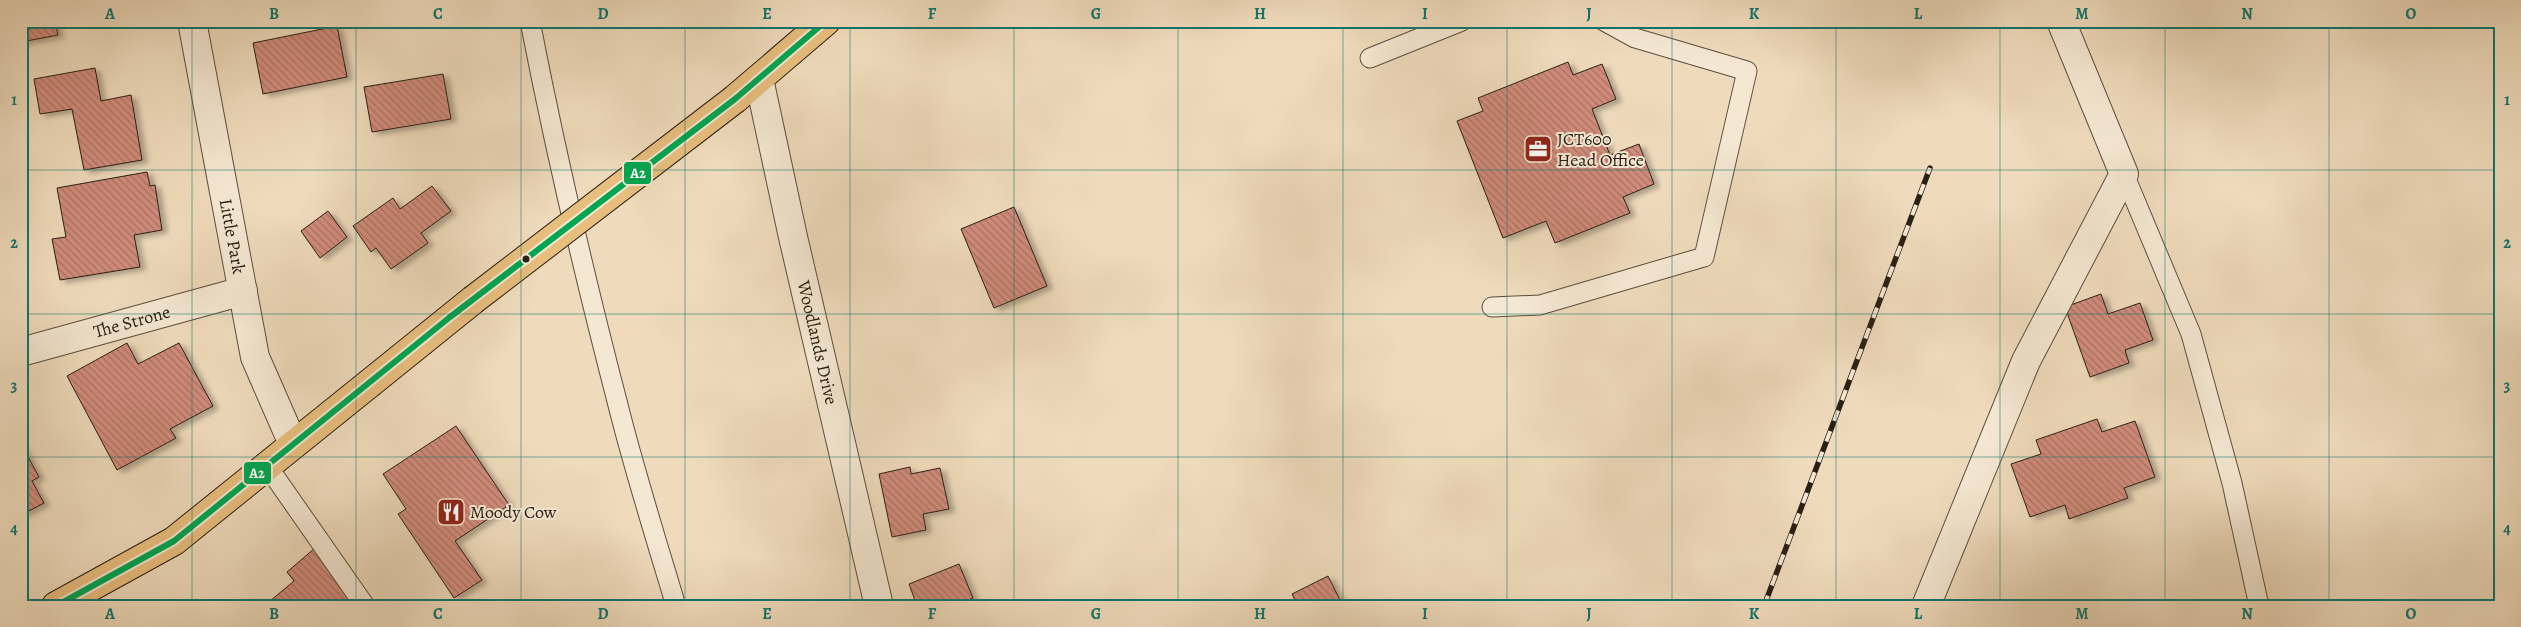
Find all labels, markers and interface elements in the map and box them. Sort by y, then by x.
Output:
text: A [104,3,116,25]
text: B [269,3,279,25]
text: C [433,3,443,25]
text: D [597,3,609,25]
text: E [762,3,772,25]
text: F [928,3,937,25]
text: G [1091,3,1101,25]
text: H [1254,3,1266,25]
text: I [1422,3,1428,25]
text: J [1586,3,1592,25]
text: K [1749,3,1760,25]
text: L [1914,3,1923,25]
text: M [2075,3,2089,25]
text: N [2241,3,2253,25]
text: O [2406,3,2417,25]
text: 1 [11,89,17,111]
text: 1 [2504,89,2510,111]
place label: JCT600 Head Office [1557,127,1644,172]
office icon: JCT600 Head Office [1523,134,1553,164]
line badge: A2 [623,161,652,185]
text: A2 [629,164,646,183]
street label: Little Park [214,197,251,276]
text: 2 [10,232,18,254]
text: 2 [2503,232,2511,254]
unlabelled marker [521,254,531,264]
street label: Woodlands Drive [791,277,844,407]
street label: The Strone [91,300,173,344]
text: 3 [11,375,18,397]
text: 3 [2504,375,2511,397]
line badge: A2 [243,461,272,485]
text: A2 [248,464,265,483]
restaurant icon: Moody Cow [436,497,466,527]
place label: Moody Cow [470,500,557,524]
text: 4 [10,518,18,540]
text: 4 [2503,518,2511,540]
text: A [104,603,116,625]
text: B [269,603,279,625]
text: C [433,603,443,625]
text: D [597,603,609,625]
text: E [762,603,772,625]
text: F [928,603,937,625]
text: G [1091,603,1101,625]
text: H [1254,603,1266,625]
text: I [1422,603,1428,625]
text: J [1586,603,1592,625]
text: K [1749,603,1760,625]
text: L [1914,603,1923,625]
text: M [2075,603,2089,625]
text: N [2241,603,2253,625]
text: O [2406,603,2417,625]

